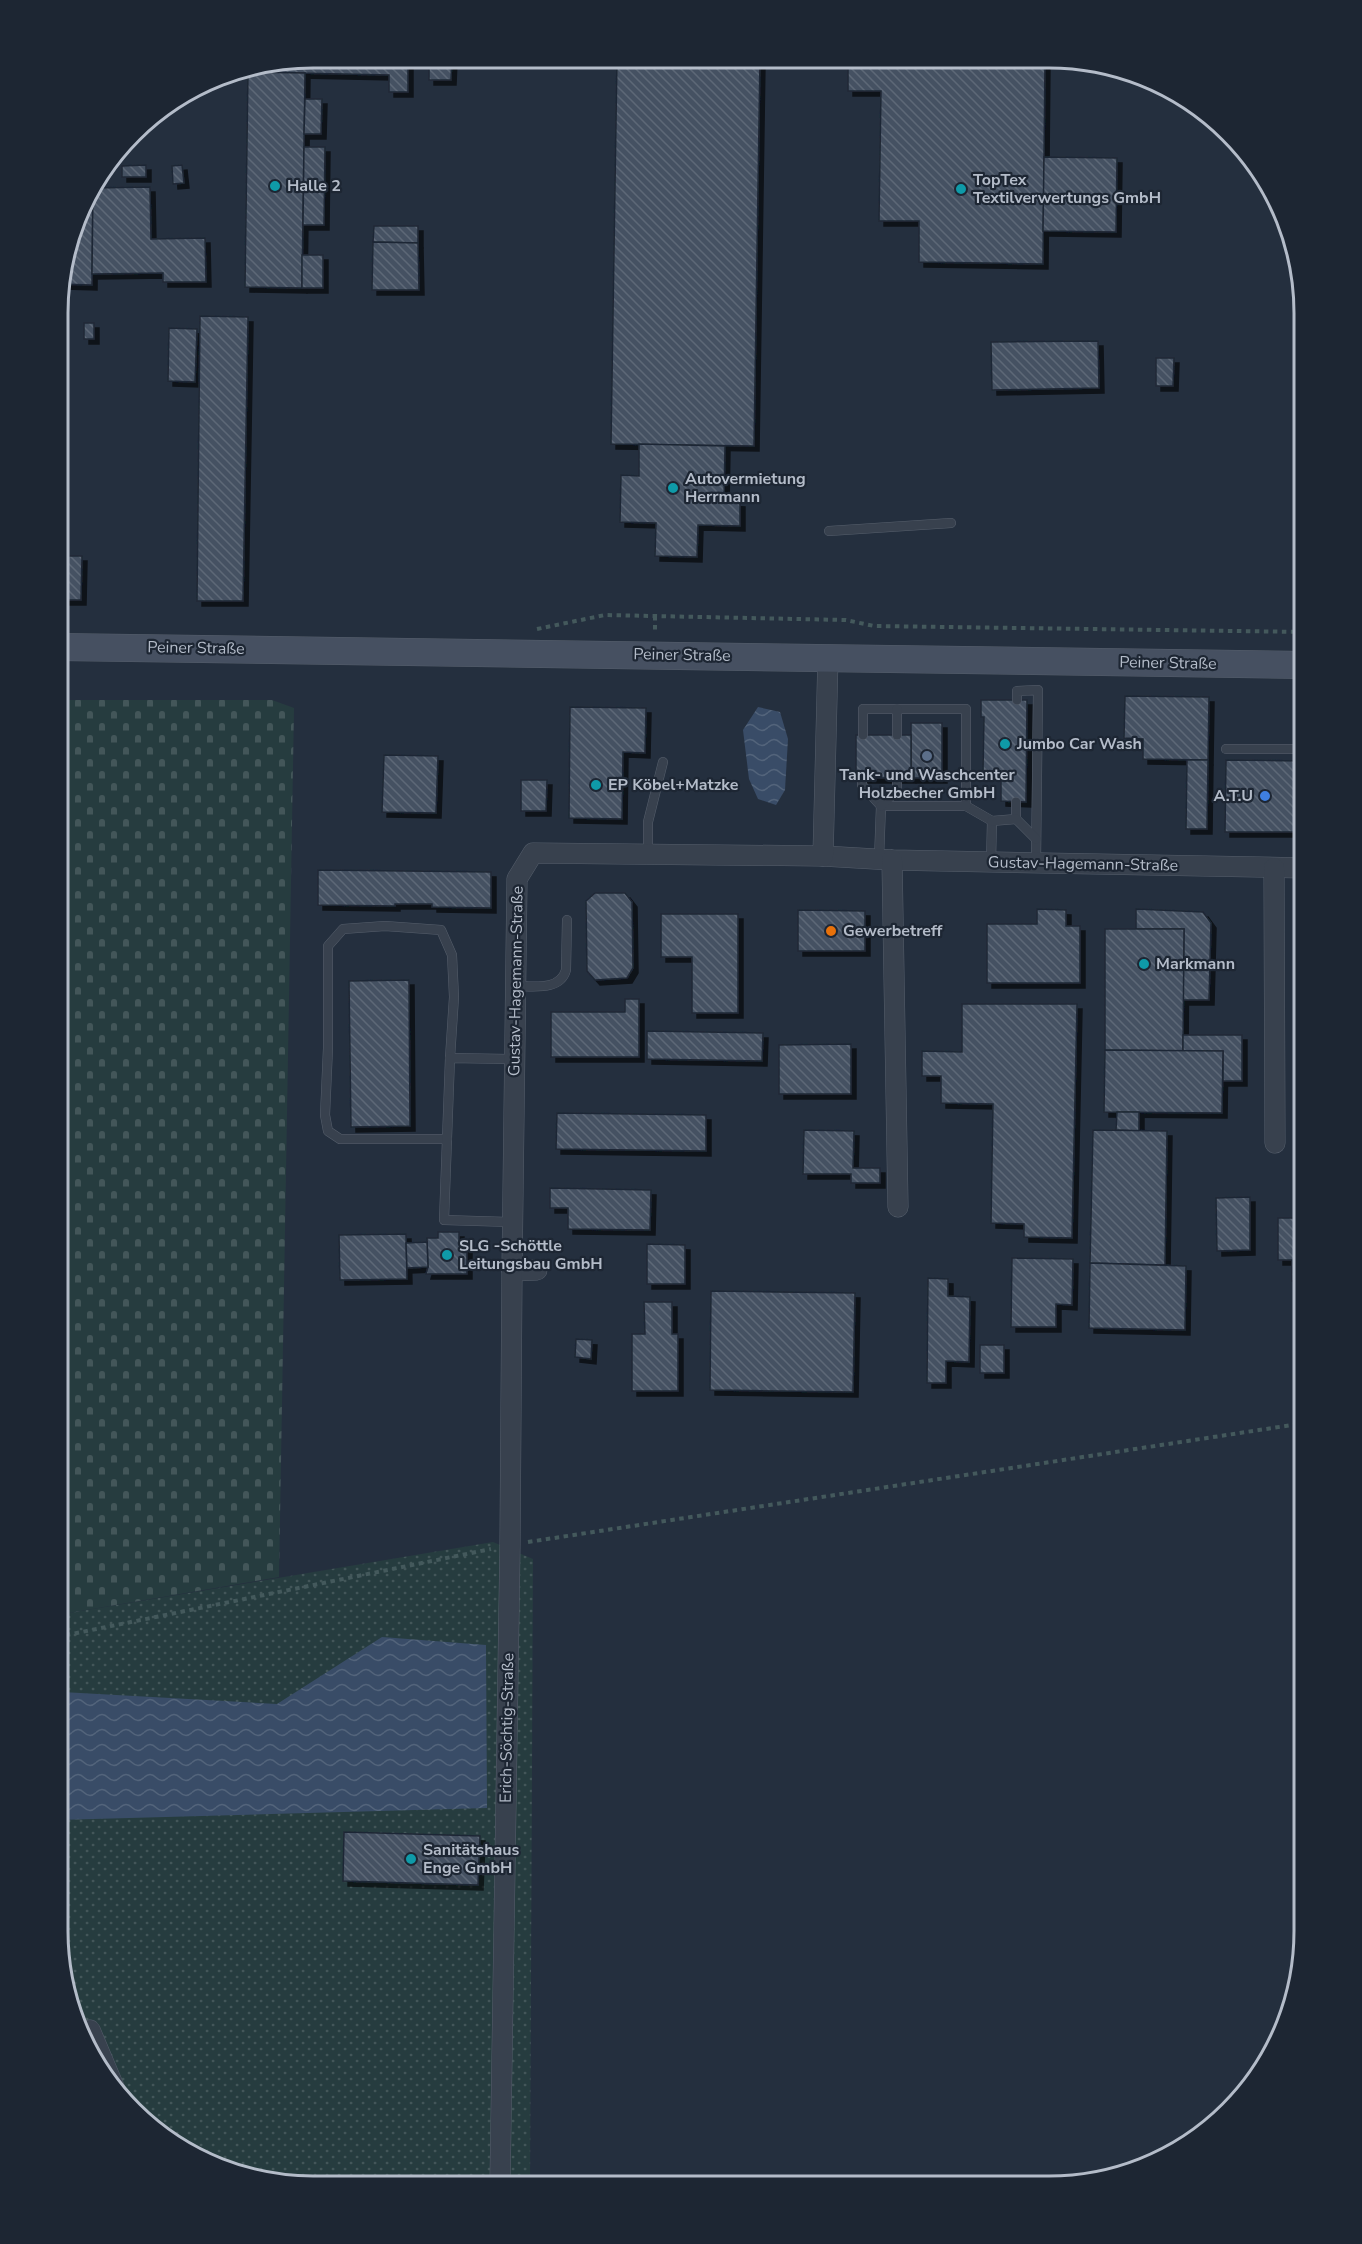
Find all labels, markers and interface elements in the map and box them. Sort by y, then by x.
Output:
place label: TopTex Textilverwertungs GmbH [973,169,1161,209]
place label: Halle 2 [287,175,341,197]
marker: Halle 2 [268,179,282,193]
marker: TopTex Textilverwertungs GmbH [954,182,968,196]
place label: Autovermietung Herrmann [685,468,806,508]
marker: Autovermietung Herrmann [666,481,680,495]
street label: Peiner Straße [147,636,245,660]
street label: Peiner Straße [633,643,731,667]
street label: Peiner Straße [1119,651,1217,675]
place label: Jumbo Car Wash [1016,733,1142,755]
marker: Jumbo Car Wash [998,737,1012,751]
marker: Tank- und Waschcenter Holzbecher GmbH [920,749,934,763]
place label: Tank- und Waschcenter Holzbecher GmbH [839,764,1015,804]
place label: EP Köbel+Matzke [608,774,739,796]
marker: EP Köbel+Matzke [589,778,603,792]
place label: A.T.U [1213,785,1253,807]
marker: A.T.U [1258,789,1272,803]
street label: Gustav-Hagemann-Straße [988,851,1178,877]
street label: Gustav-Hagemann-Straße [503,886,529,1076]
place label: Gewerbetreff [843,920,943,942]
marker: Gewerbetreff [824,924,838,938]
place label: Markmann [1156,953,1235,975]
marker: Markmann [1137,957,1151,971]
place label: SLG -Schöttle Leitungsbau GmbH [459,1235,603,1275]
marker: SLG -Schöttle Leitungsbau GmbH [440,1248,454,1262]
street label: Erich-Söchtig-Straße [495,1653,519,1803]
place label: Sanitätshaus Enge GmbH [423,1839,520,1879]
marker: Sanitätshaus Enge GmbH [404,1852,418,1866]

